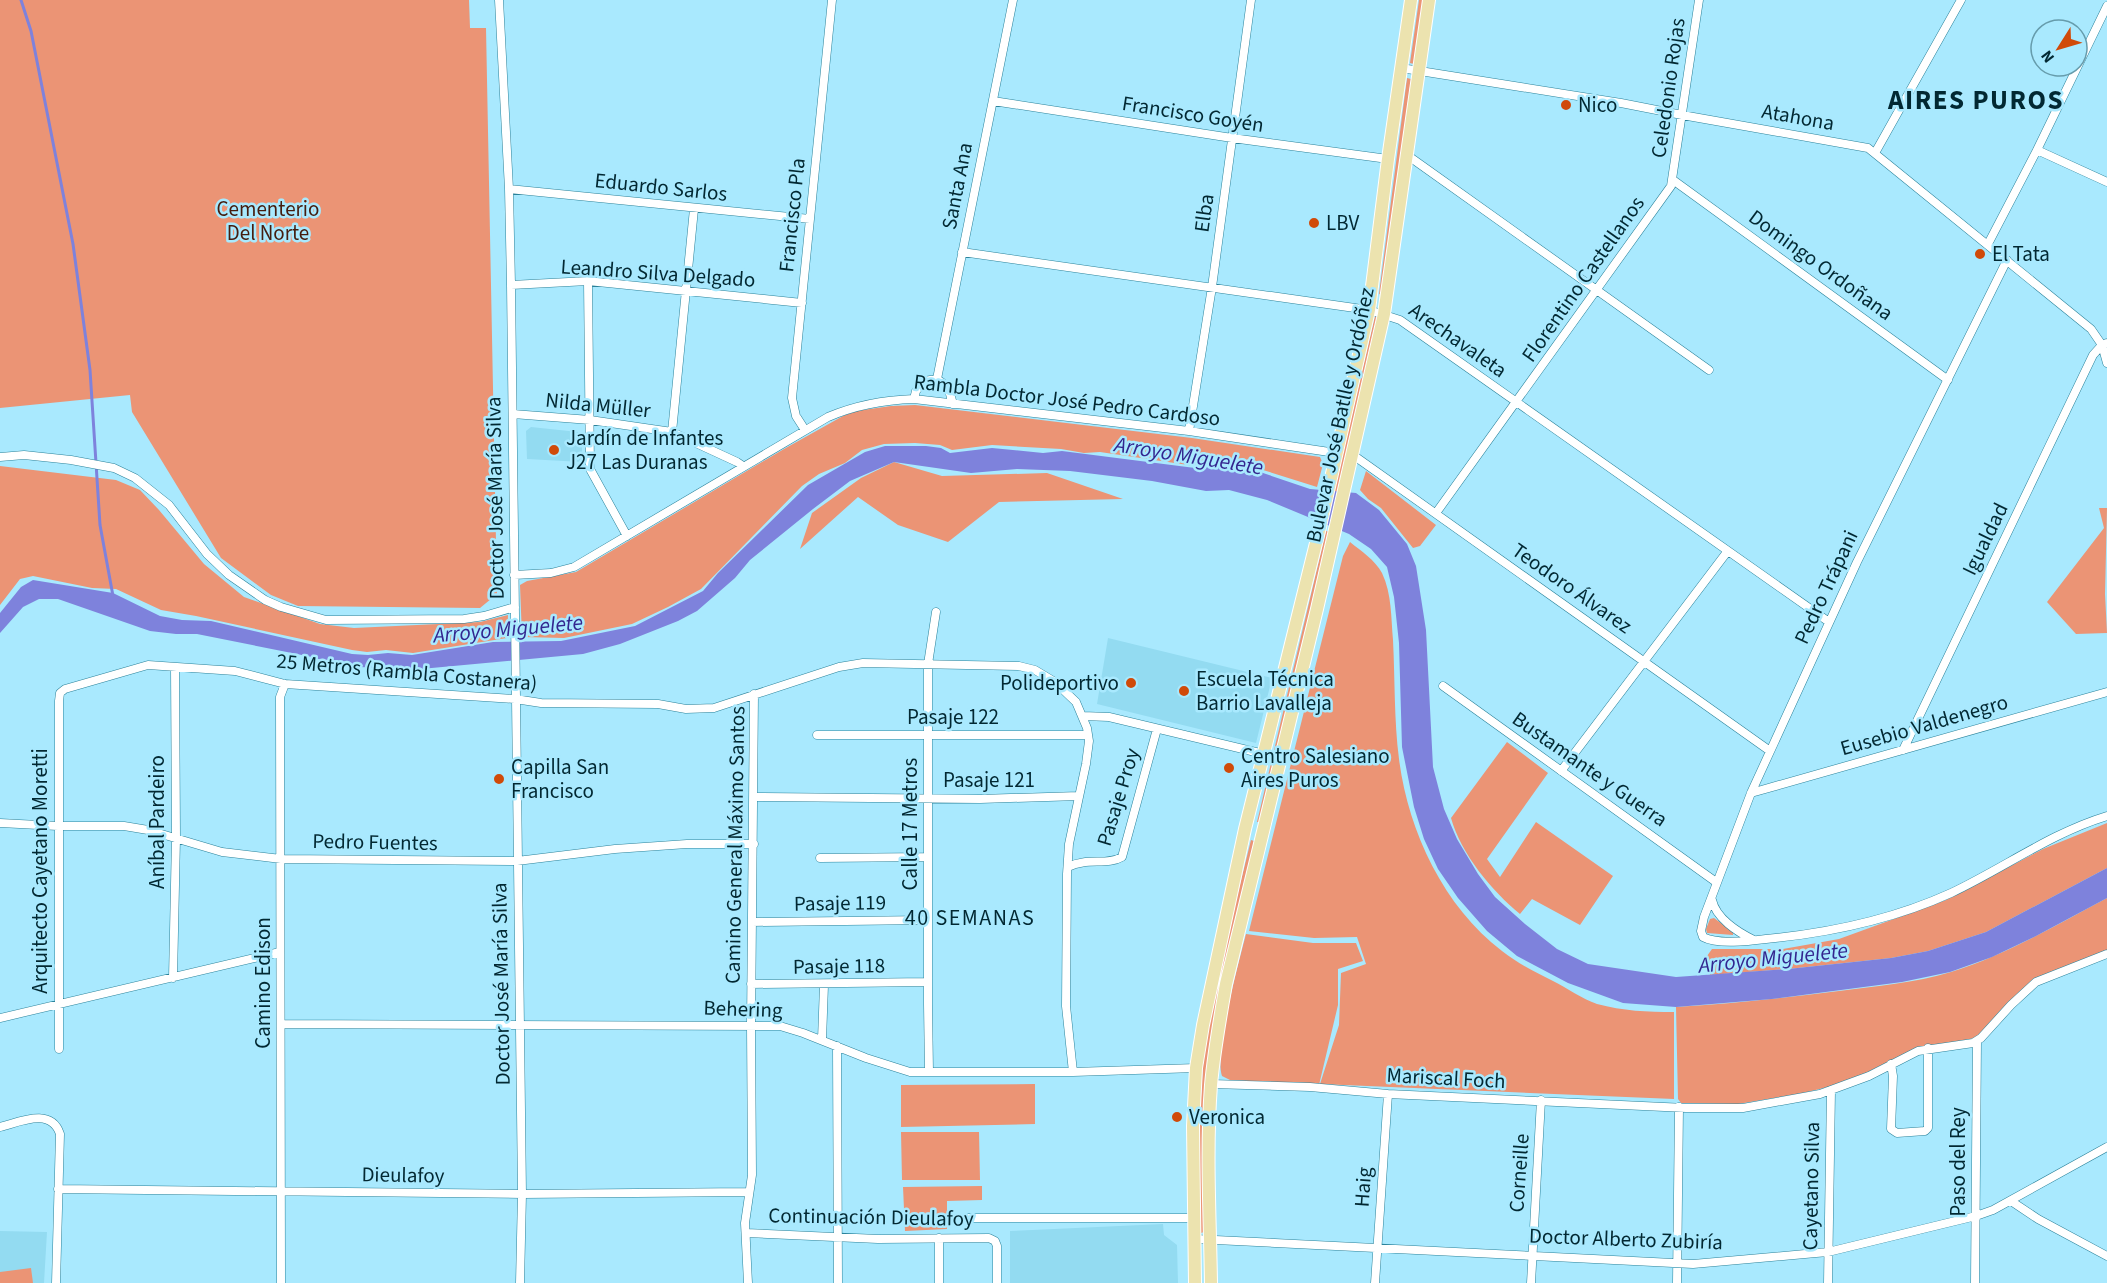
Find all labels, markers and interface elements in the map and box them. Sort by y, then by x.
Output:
street label: Celedonio Rojas [1643,16,1693,160]
north arrow [2029,18,2089,78]
text: N [2036,46,2060,67]
district label: AIRES PUROS [1887,81,2064,120]
street label: Francisco Goyén [1120,88,1266,140]
place label: Nico [1578,90,1617,120]
street label: Atahona [1759,96,1837,138]
marker: Nico [1559,98,1573,112]
street label: Santa Ana [934,140,980,232]
street label: Francisco Pla [771,156,813,274]
street label: Eduardo Sarlos [593,165,729,209]
street label: Florentino Castellanos [1514,190,1652,368]
street label: Elba [1186,192,1222,234]
park label: Cementerio Del Norte [217,194,319,248]
street label: Domingo Ordoñana [1742,202,1900,328]
place label: LBV [1326,208,1359,238]
marker: LBV [1307,216,1321,230]
place label: El Tata [1992,239,2050,269]
marker: El Tata [1973,247,1987,261]
street label: Leandro Silva Delgado [560,251,756,295]
street label: Bulevar José Batlle y Ordóñez [1298,285,1382,545]
street label: Arechavaleta [1403,295,1513,385]
street label: Rambla Doctor José Pedro Cardoso [912,366,1222,434]
street label: Nilda Müller [544,385,653,426]
street label: Doctor José María Silva [478,396,512,600]
place label: Jardín de Infantes J27 Las Duranas [566,423,724,477]
water label: Arroyo Miguelete [1110,428,1265,484]
marker: Jardín de Infantes J27 Las Duranas [547,443,561,457]
street label: Igualdad [1955,498,2015,580]
street label: Pedro Trápani [1787,525,1865,649]
street label: Teodoro Álvarez [1506,535,1638,641]
water label: Arroyo Miguelete [430,607,584,652]
street label: 25 Metros (Rambla Costanera) [275,646,539,698]
place label: Escuela Técnica Barrio Lavalleja [1196,664,1334,718]
place label: Polideportivo [1000,668,1119,698]
marker: Polideportivo [1124,676,1138,690]
marker: Escuela Técnica Barrio Lavalleja [1177,684,1191,698]
street label: Eusebio Valdenegro [1837,687,2011,763]
street label: Pasaje 122 [907,702,999,732]
street label: Bustamante y Guerra [1506,704,1674,834]
street label: Camino General Máximo Santos [718,706,752,984]
place label: Centro Salesiano Aires Puros [1241,741,1390,795]
street label: Pasaje Proy [1089,744,1147,850]
street label: Arquitecto Cayetano Moretti [25,748,55,994]
place label: Capilla San Francisco [511,752,609,806]
street label: Aníbal Pardeiro [142,755,172,889]
street label: Calle 17 Metros [895,757,925,890]
marker: Centro Salesiano Aires Puros [1222,761,1236,775]
street label: Pasaje 121 [943,765,1035,795]
marker: Capilla San Francisco [492,772,506,786]
street label: Pedro Fuentes [312,826,438,858]
street label: Doctor José María Silva [484,882,518,1086]
street label: Pasaje 119 [794,887,886,919]
district label: 40 SEMANAS [905,902,1035,934]
street label: Camino Edison [248,917,278,1049]
water label: Arroyo Miguelete [1695,934,1849,982]
street label: Pasaje 118 [793,950,885,982]
street label: Behering [703,993,783,1025]
street label: Mariscal Foch [1386,1060,1506,1096]
place label: Veronica [1189,1102,1265,1132]
street label: Paso del Rey [1943,1107,1973,1217]
marker: Veronica [1170,1110,1184,1124]
street label: Cayetano Silva [1795,1121,1827,1251]
street label: Corneille [1501,1133,1537,1213]
street label: Dieulafoy [361,1159,445,1191]
street label: Haig [1347,1166,1379,1208]
street label: Continuación Dieulafoy [768,1200,974,1234]
street label: Doctor Alberto Zubiría [1529,1221,1723,1257]

